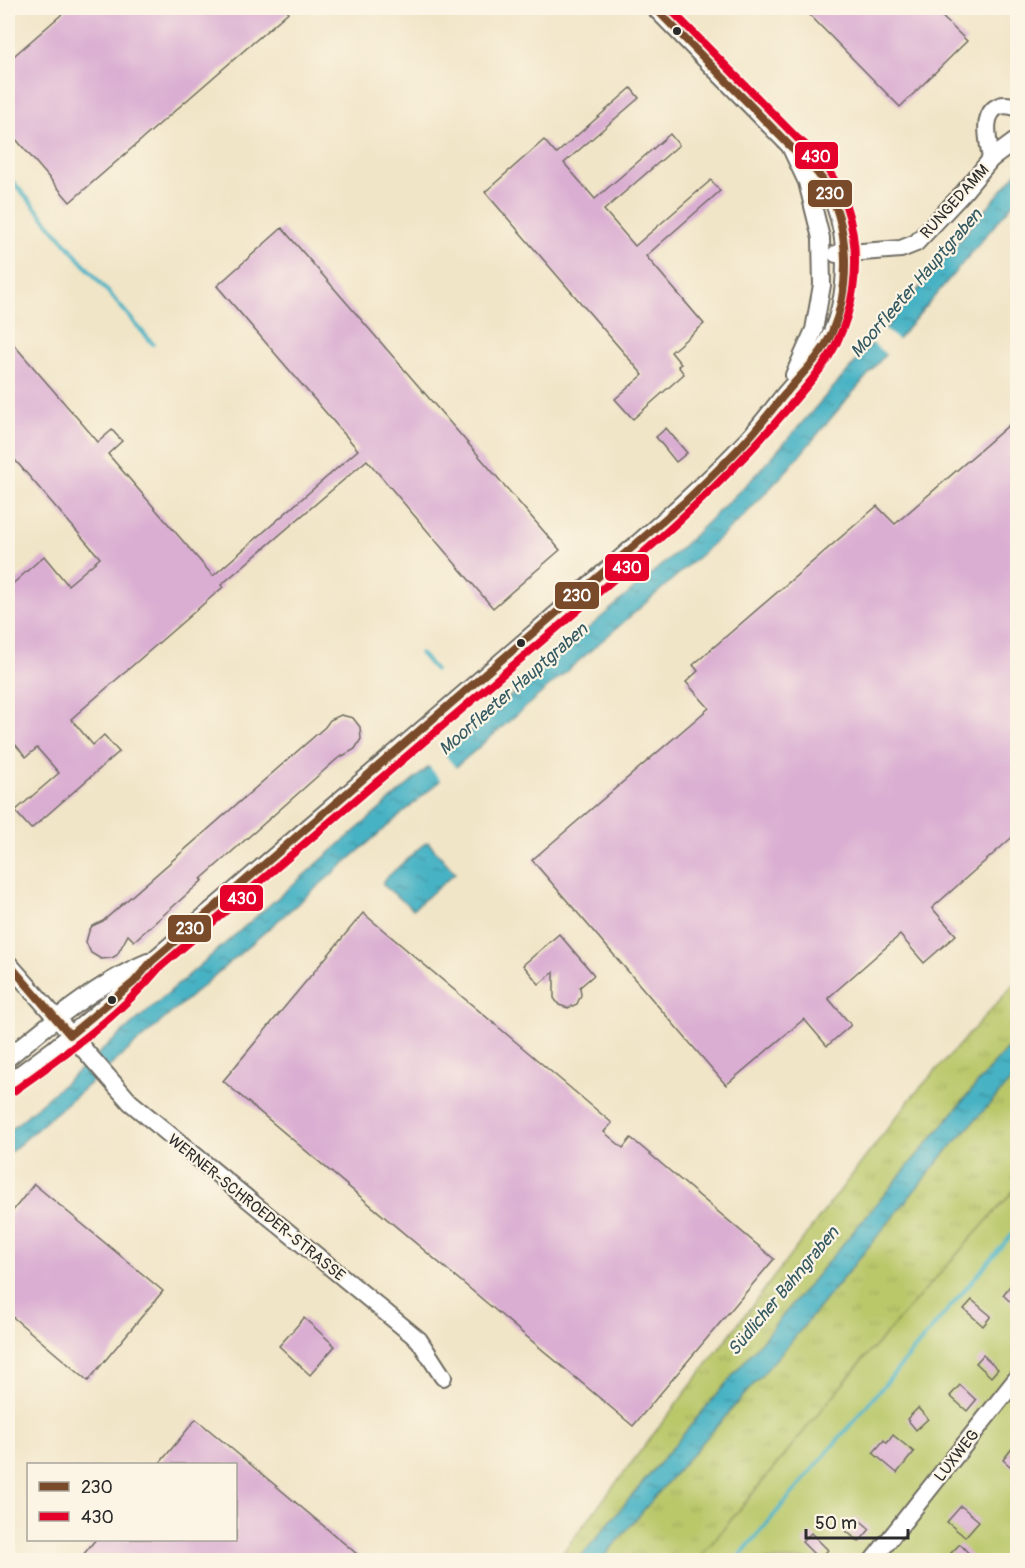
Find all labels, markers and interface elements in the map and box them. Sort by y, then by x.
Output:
unlabelled marker [671,25,683,37]
line badge: 430 [794,141,839,170]
text: 430 [801,147,831,167]
street label: RUNGEDAMM [916,160,993,243]
line badge: 230 [807,179,853,208]
text: 230 [816,184,844,204]
water label: Moorfleeter Hauptgraben [845,203,988,363]
line badge: 430 [604,553,650,582]
text: 430 [612,558,642,578]
line badge: 230 [554,581,600,610]
text: 230 [563,586,591,606]
water label: Moorfleeter Hauptgraben [434,618,593,760]
unlabelled marker [515,637,527,649]
line badge: 430 [219,884,264,912]
text: 430 [227,889,257,909]
line badge: 230 [167,914,212,943]
text: 230 [176,919,204,939]
unlabelled marker [106,994,118,1006]
street label: WERNER-SCHROEDER-STRASSE [163,1130,349,1286]
water label: Südlicher Bahngraben [723,1221,845,1361]
street label: LUXWEG [930,1425,984,1486]
legend [27,1463,237,1541]
text: 230 [81,1476,113,1499]
scale bar [806,1502,908,1540]
text: 430 [81,1506,114,1529]
text: 50 m [815,1512,857,1535]

